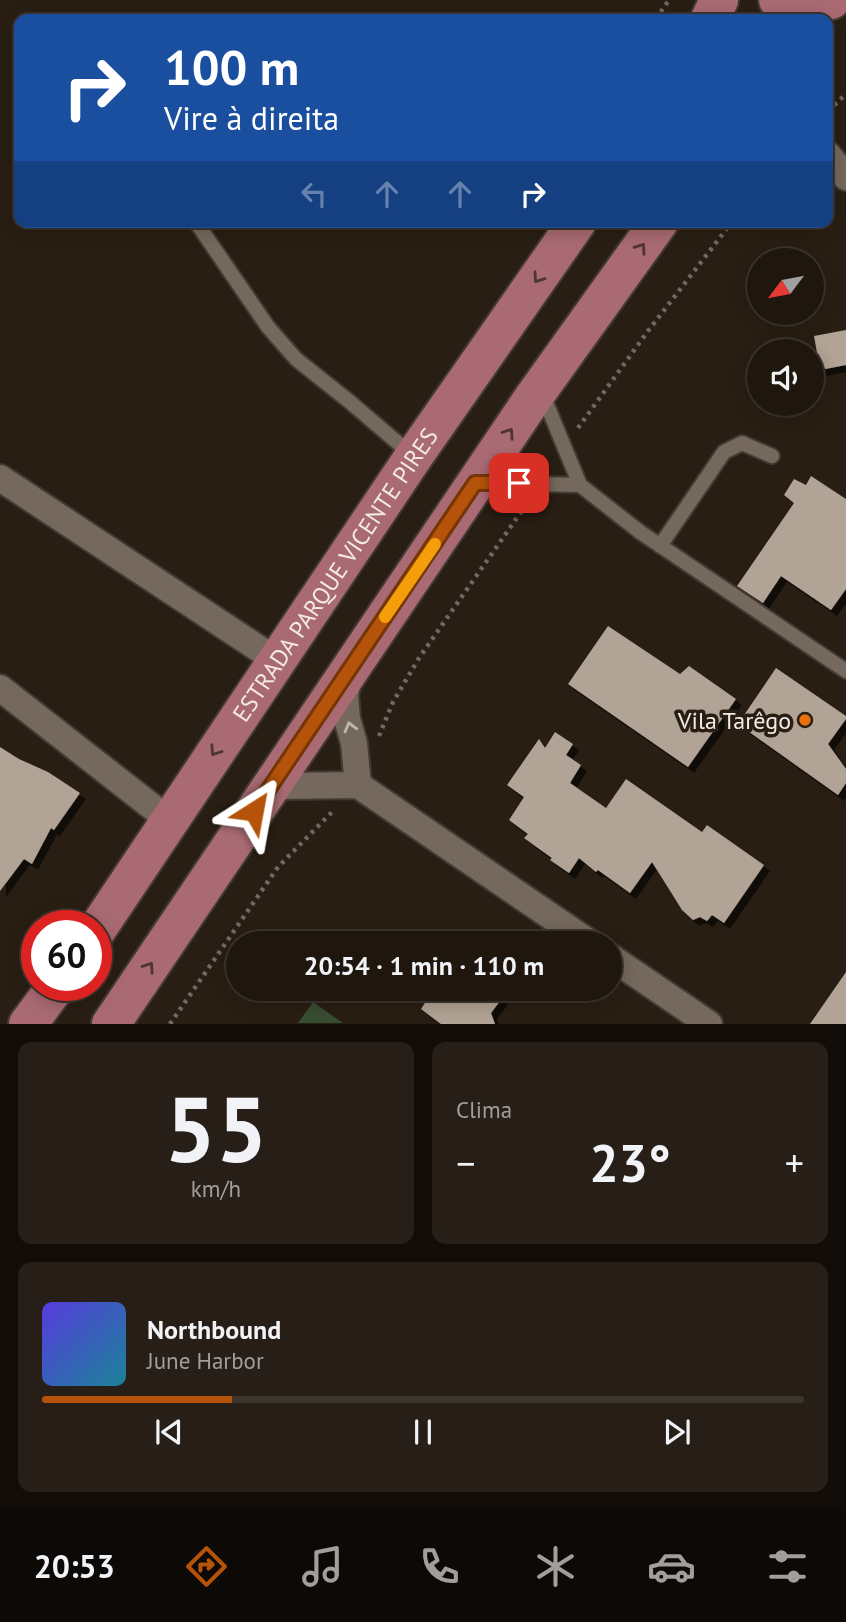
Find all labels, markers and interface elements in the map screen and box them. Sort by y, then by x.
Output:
text: 100 m [164,35,299,99]
icon: right [49,42,140,133]
text: Vire à direita [164,97,339,139]
icon: left [295,175,333,213]
icon: ahead [368,175,406,213]
icon: ahead [441,175,479,213]
icon: right [514,175,552,213]
one-way arrow [633,243,645,256]
north arrow [747,248,824,326]
map controls [747,248,824,416]
one-way arrow [534,270,546,283]
button: sound [747,339,824,416]
street label: ESTRADA PARQUE VICENTE PIRES [225,422,444,727]
one-way arrow [501,428,514,441]
pin [489,453,549,513]
icon: arrive [500,464,538,502]
place label: Vila Tarêgo [677,705,791,736]
marker: Vila Tarêgo [797,712,813,728]
one-way arrow [343,721,358,733]
one-way arrow [211,743,223,756]
position arrow [217,774,291,848]
speed limit sign: 60 [21,910,112,1001]
text: 20:54 · 1 min · 110 m [304,949,544,982]
one-way arrow [141,962,153,975]
text: 55 [164,1069,268,1187]
text: Clima [456,1095,512,1124]
text: 23° [589,1129,671,1196]
text: − [456,1138,475,1187]
text: + [785,1138,804,1187]
text: km/h [191,1174,241,1203]
text: Northbound [147,1313,281,1346]
text: June Harbor [147,1346,264,1375]
icon: previous [150,1413,188,1451]
icon: pause [404,1413,442,1451]
icon: next [658,1413,696,1451]
icon: directions [182,1542,231,1591]
icon: music [298,1542,347,1591]
icon: phone [415,1542,464,1591]
icon: climate [531,1542,580,1591]
icon: car [647,1542,696,1591]
icon: filters [763,1542,812,1591]
text: 20:53 [34,1545,115,1587]

